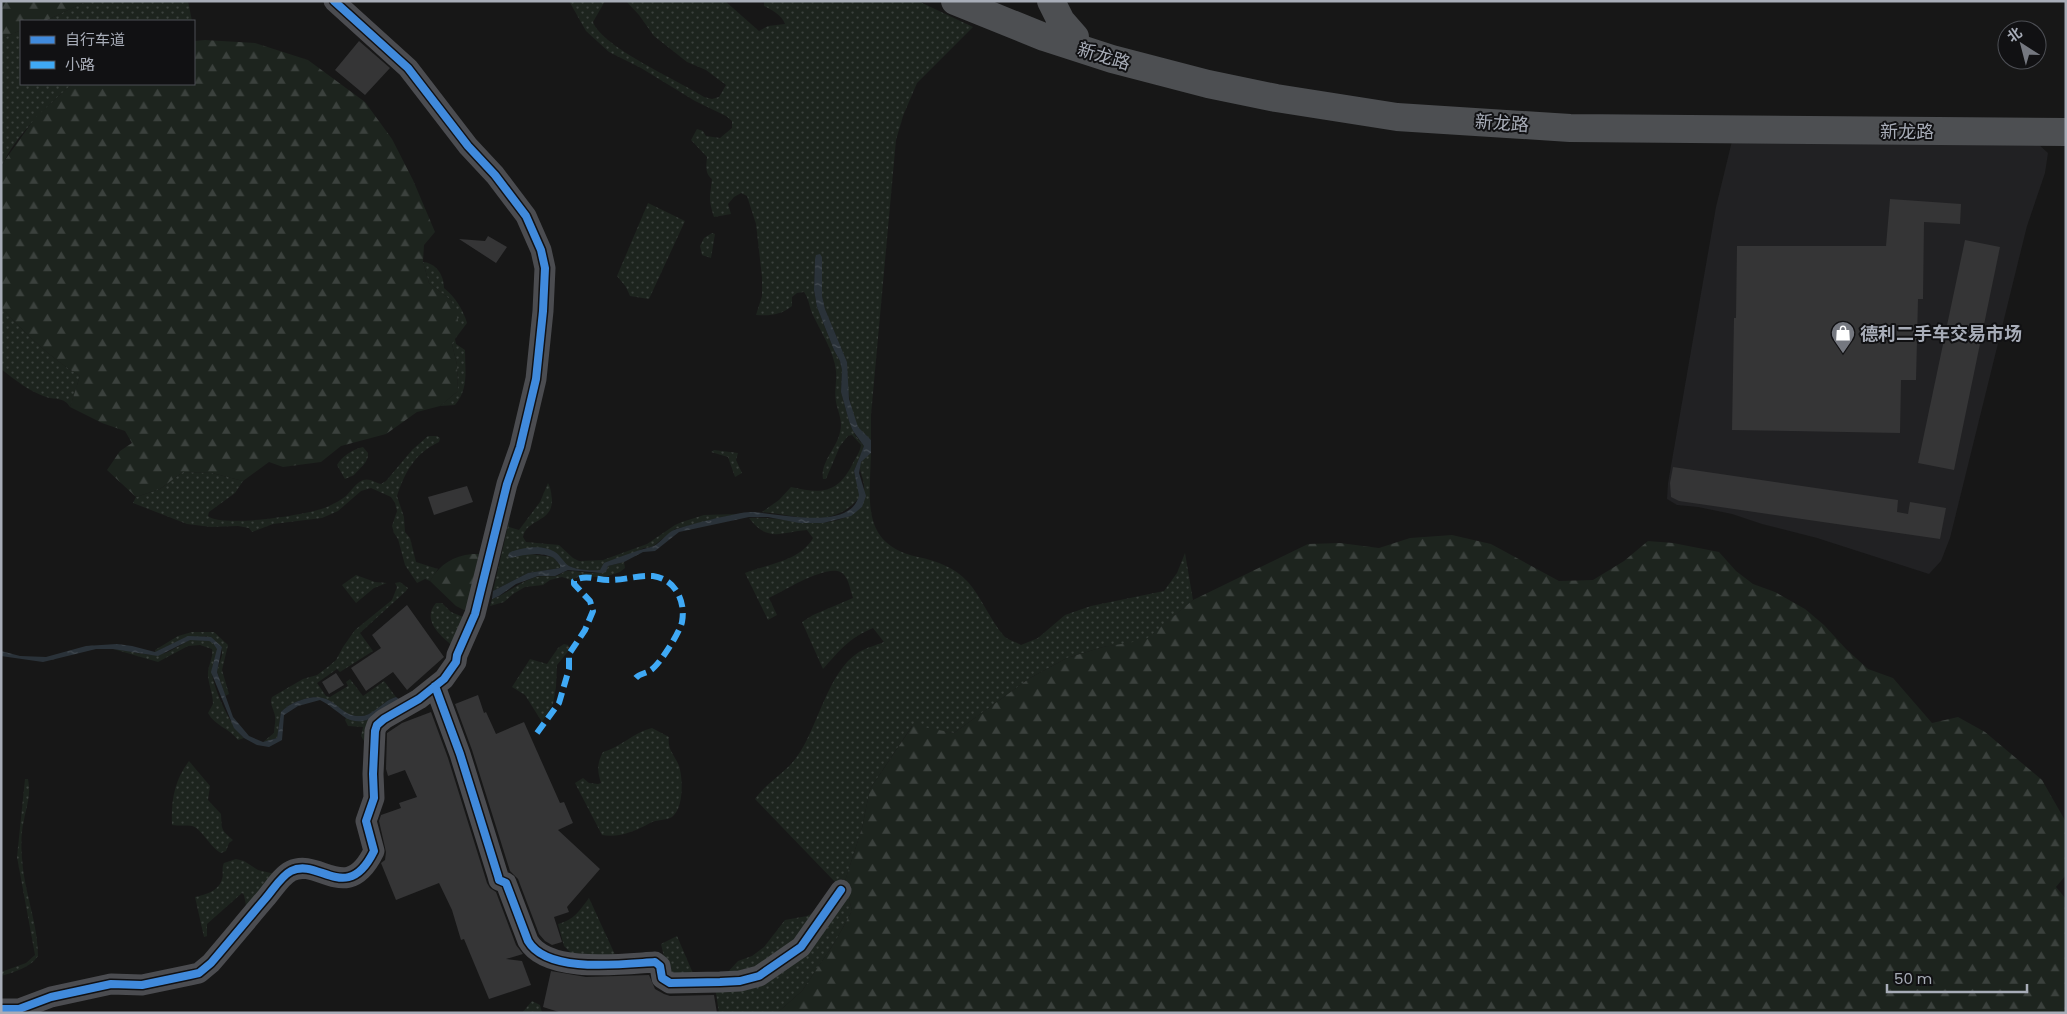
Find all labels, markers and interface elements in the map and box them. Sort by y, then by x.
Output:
legend [20,20,195,85]
north arrow [1997,20,2047,70]
text: 北 [2003,22,2026,47]
text: 自行车道 [65,29,125,50]
street label: 新龙路 [1075,36,1133,76]
text: 小路 [65,54,95,75]
street label: 新龙路 [1474,109,1530,137]
street label: 新龙路 [1880,119,1934,144]
shop icon: 德利二手车交易市场 [1830,320,1856,354]
place label: 德利二手车交易市场 [1860,321,2022,346]
scale bar [1887,962,2027,994]
text: 50 m [1894,968,1932,989]

